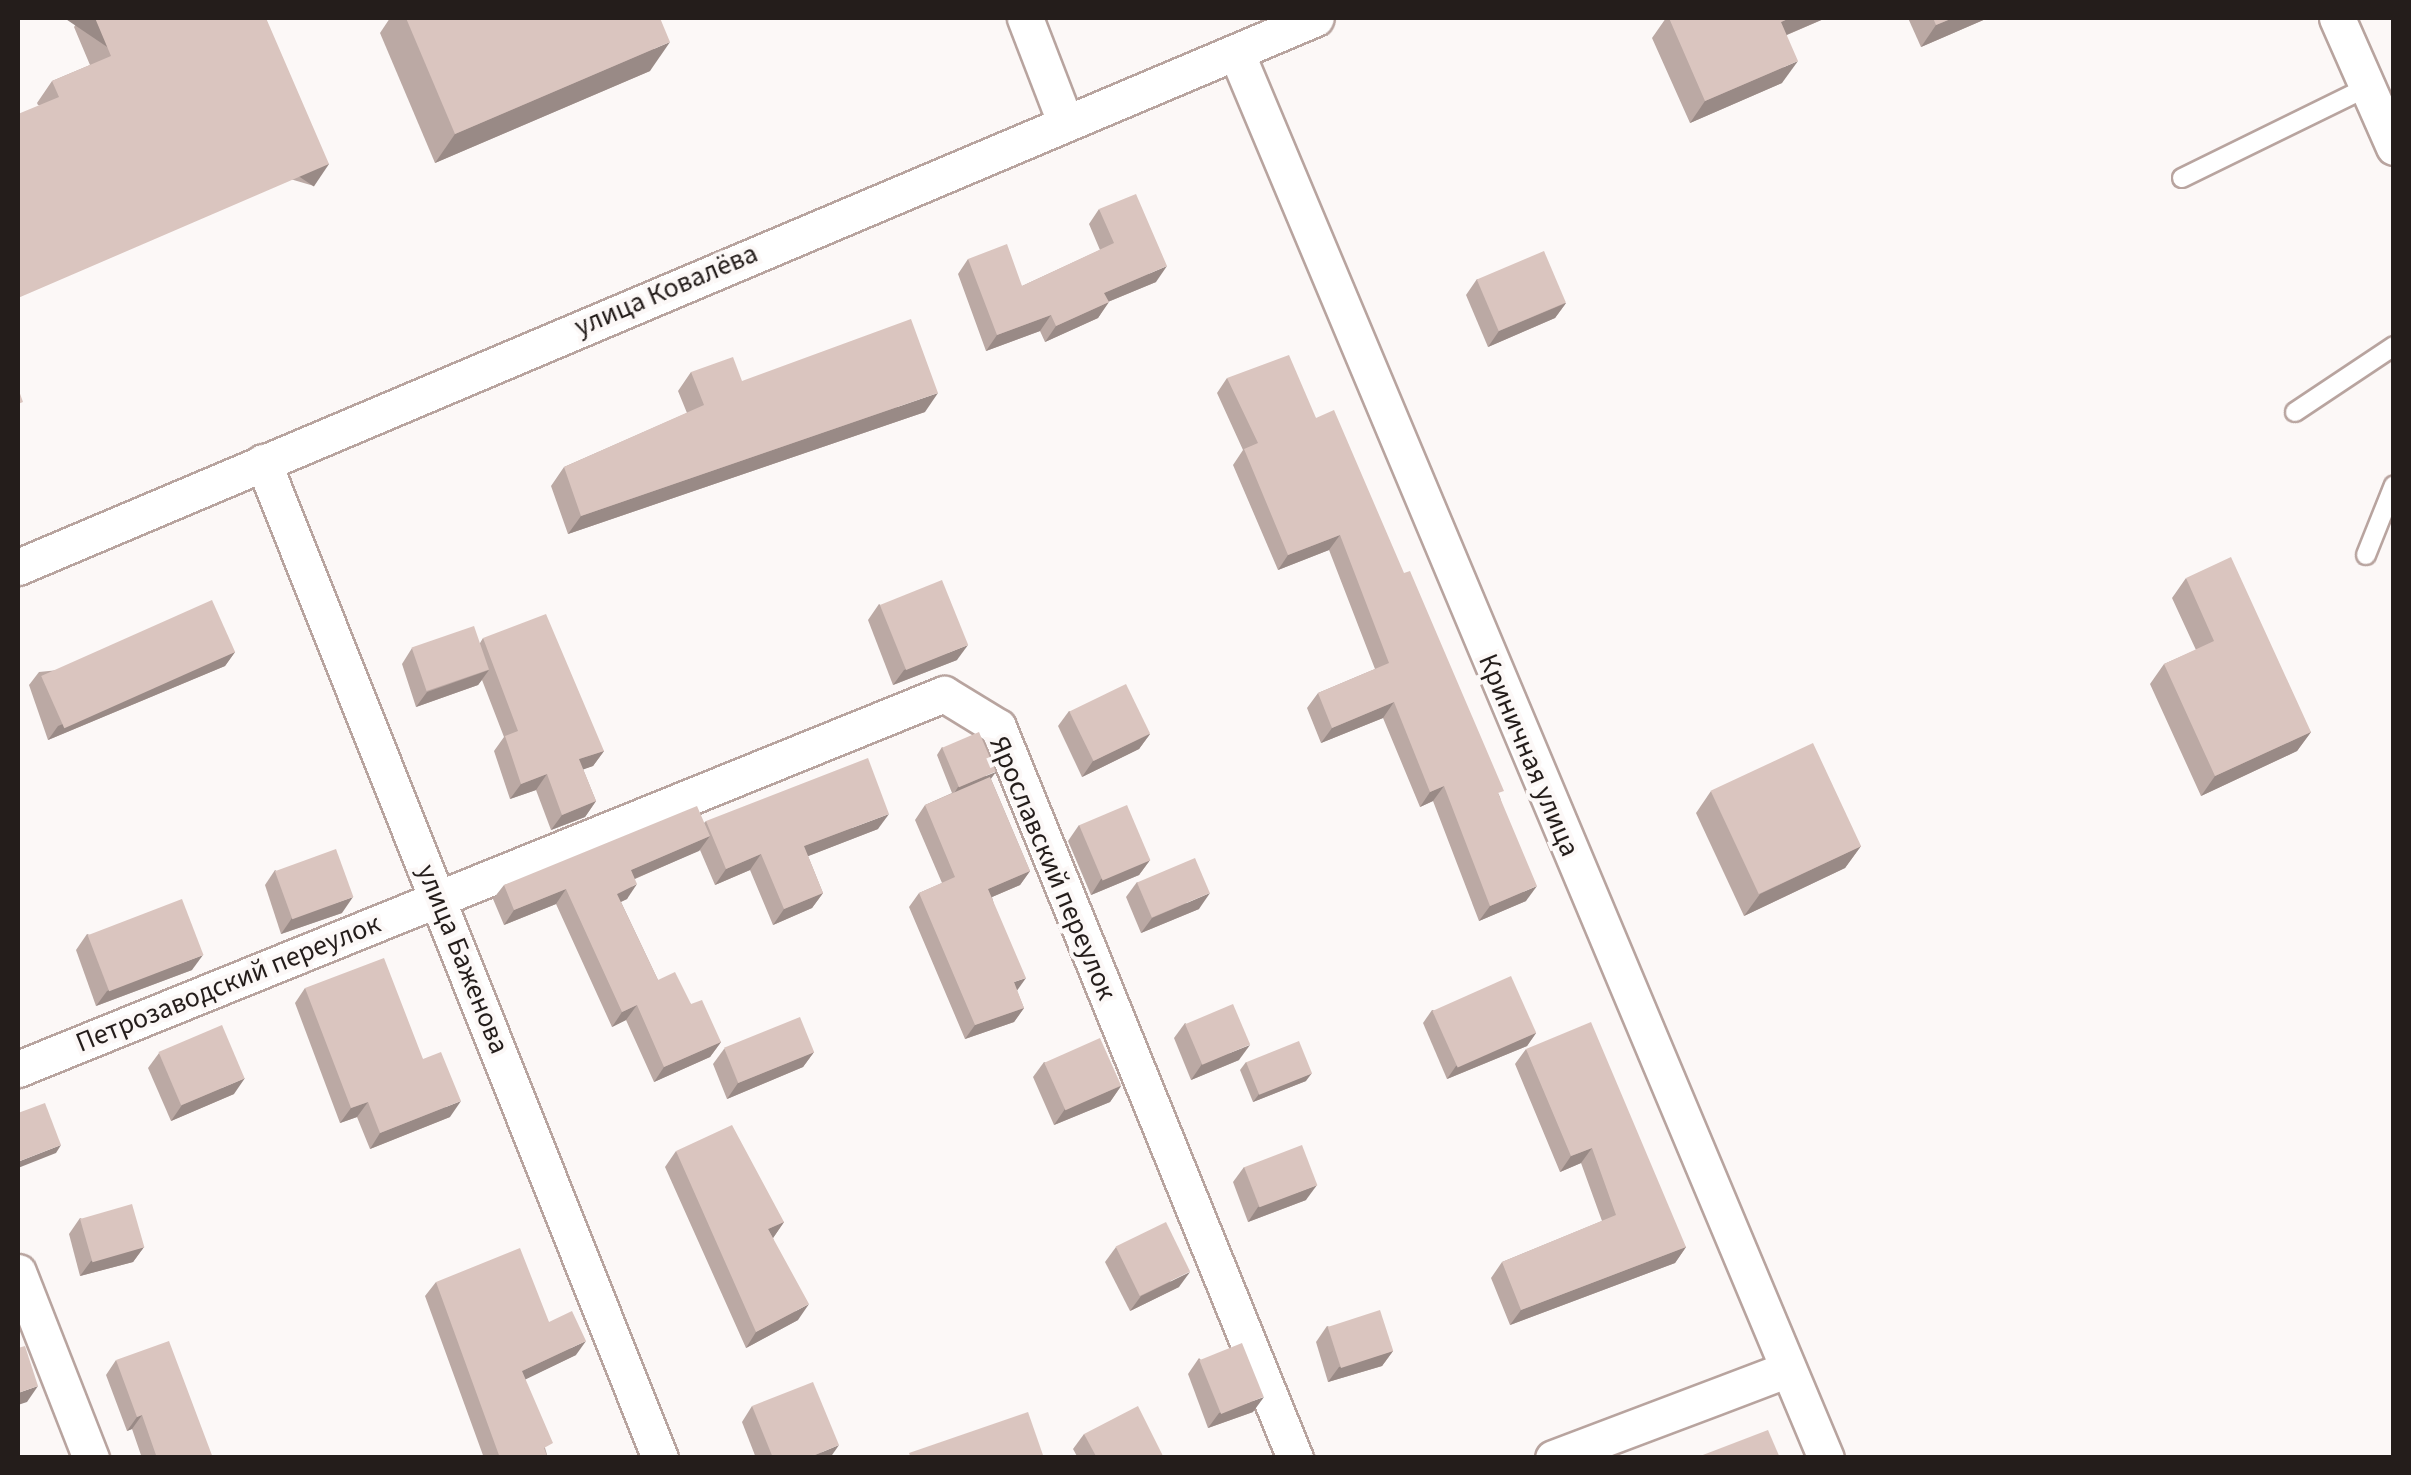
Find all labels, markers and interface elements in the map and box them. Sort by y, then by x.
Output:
street label: улица Ковалёва [569,236,763,344]
street label: Криничная улица [1471,649,1587,861]
street label: Ярославский переулок [982,731,1124,1005]
street label: улица Баженова [410,859,516,1059]
street label: Петрозаводский переулок [71,906,385,1060]

